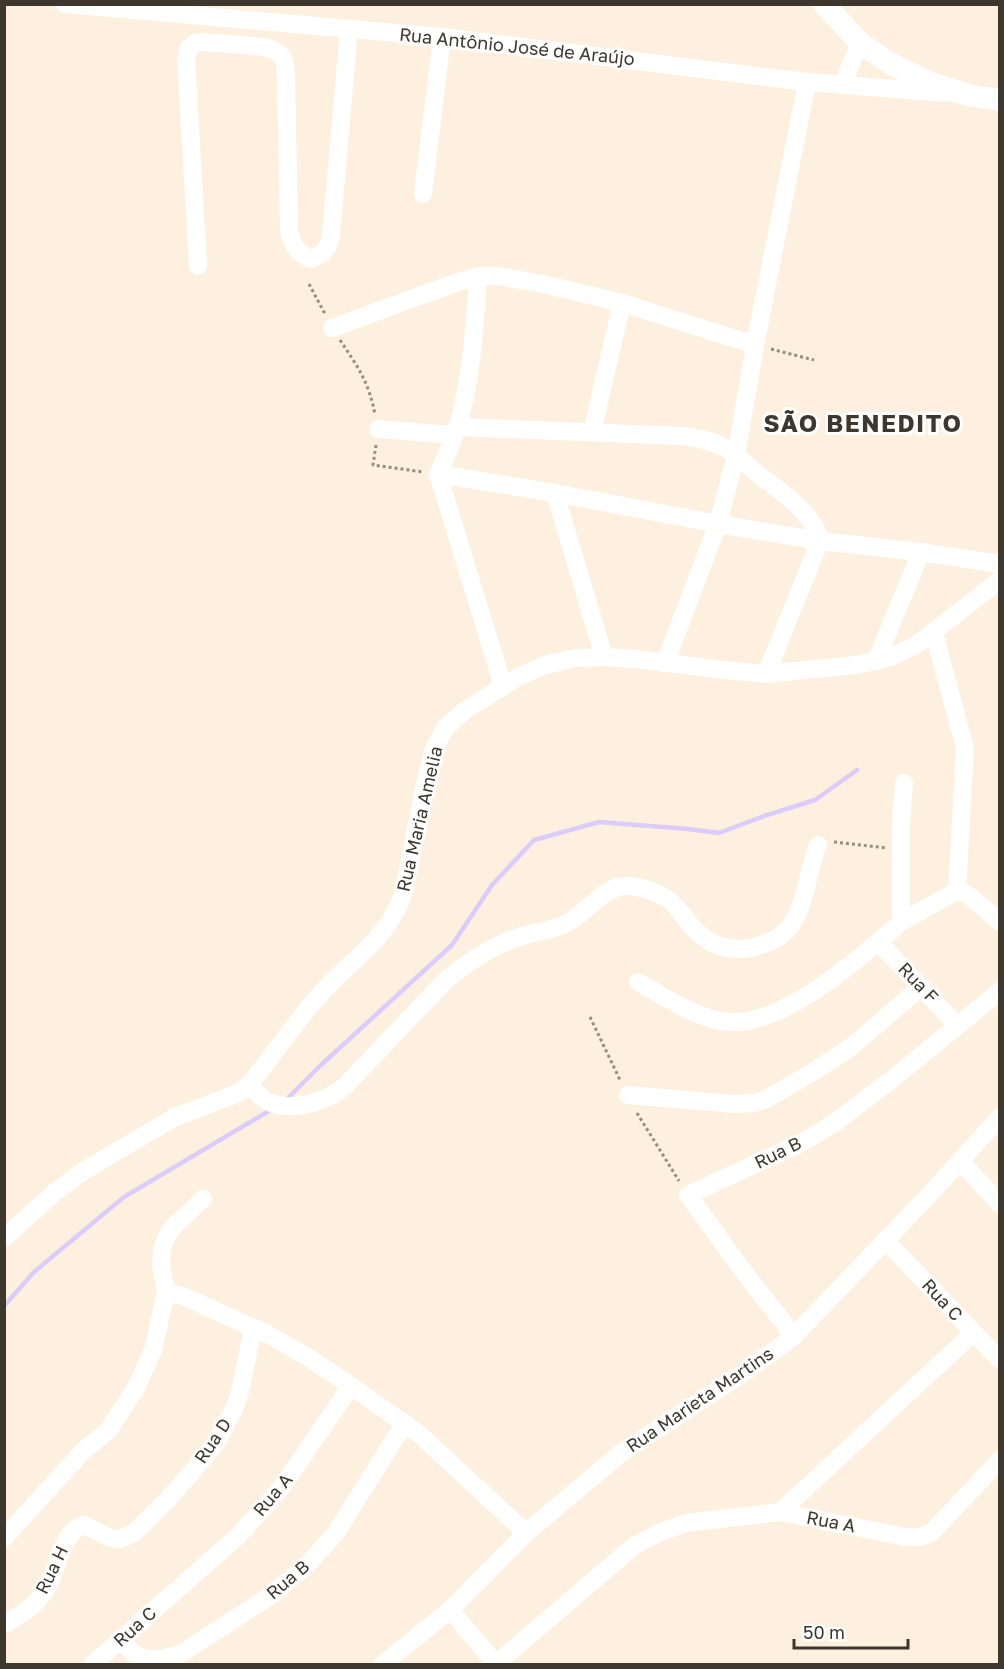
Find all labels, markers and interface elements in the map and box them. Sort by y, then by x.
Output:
street label: Rua Antônio José de Araújo [398,23,636,69]
district label: SÃO BENEDITO [763,408,963,437]
street label: Rua Maria Amelia [392,744,446,894]
street label: Rua F [894,957,943,1007]
street label: Rua B [750,1131,805,1173]
street label: Rua C [918,1274,968,1325]
street label: Rua Marieta Martins [622,1342,777,1457]
street label: Rua D [189,1414,235,1467]
street label: Rua A [248,1468,297,1520]
street label: Rua A [805,1505,858,1537]
street label: Rua H [30,1542,72,1597]
street label: Rua B [261,1555,313,1604]
street label: Rua C [109,1601,160,1651]
scale bar [794,1612,908,1650]
text: 50 m [803,1621,845,1643]

